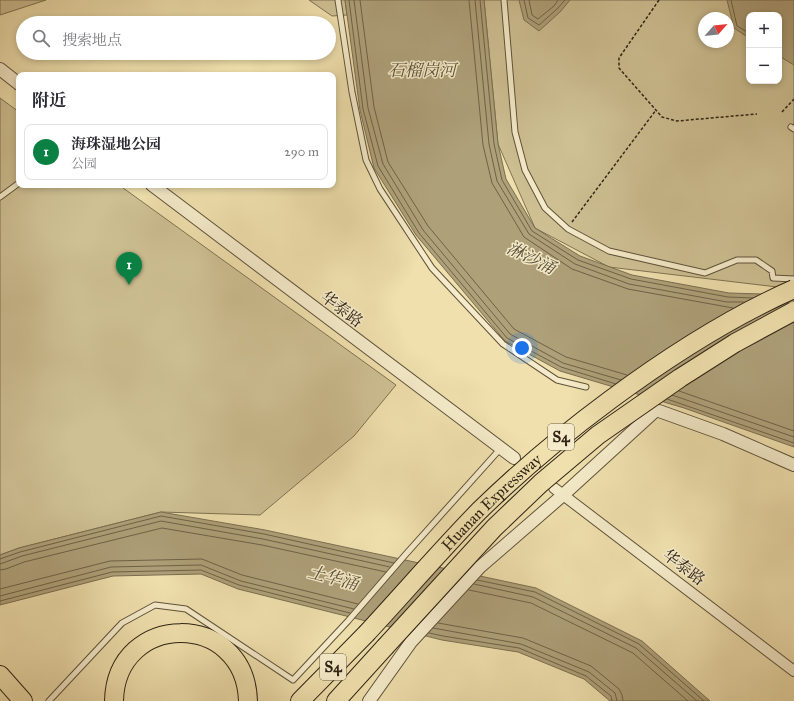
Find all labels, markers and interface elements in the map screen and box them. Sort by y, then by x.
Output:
north arrow [698,12,734,48]
map controls [746,12,782,84]
button: + [746,12,782,48]
search box [16,16,336,60]
icon: search [30,27,52,49]
text: 搜索地点 [62,31,122,49]
button: − [746,48,782,84]
water label: 石榴岗河 [388,60,459,81]
text: 附近 [32,90,66,111]
text: 海珠湿地公园 [71,135,161,153]
text: 1 [43,144,49,160]
text: 290 m [284,144,319,160]
text: 公园 [71,156,97,172]
water label: 淋沙涌 [503,237,560,279]
pin: 1 [116,252,142,285]
street label: 华泰路 [317,287,367,331]
your location [512,338,532,358]
road number: S4 [548,424,574,450]
street label: Huanan Expressway [437,449,545,554]
street label: 华泰路 [659,545,709,589]
water label: 土华涌 [306,561,362,595]
road number: S4 [320,654,346,680]

